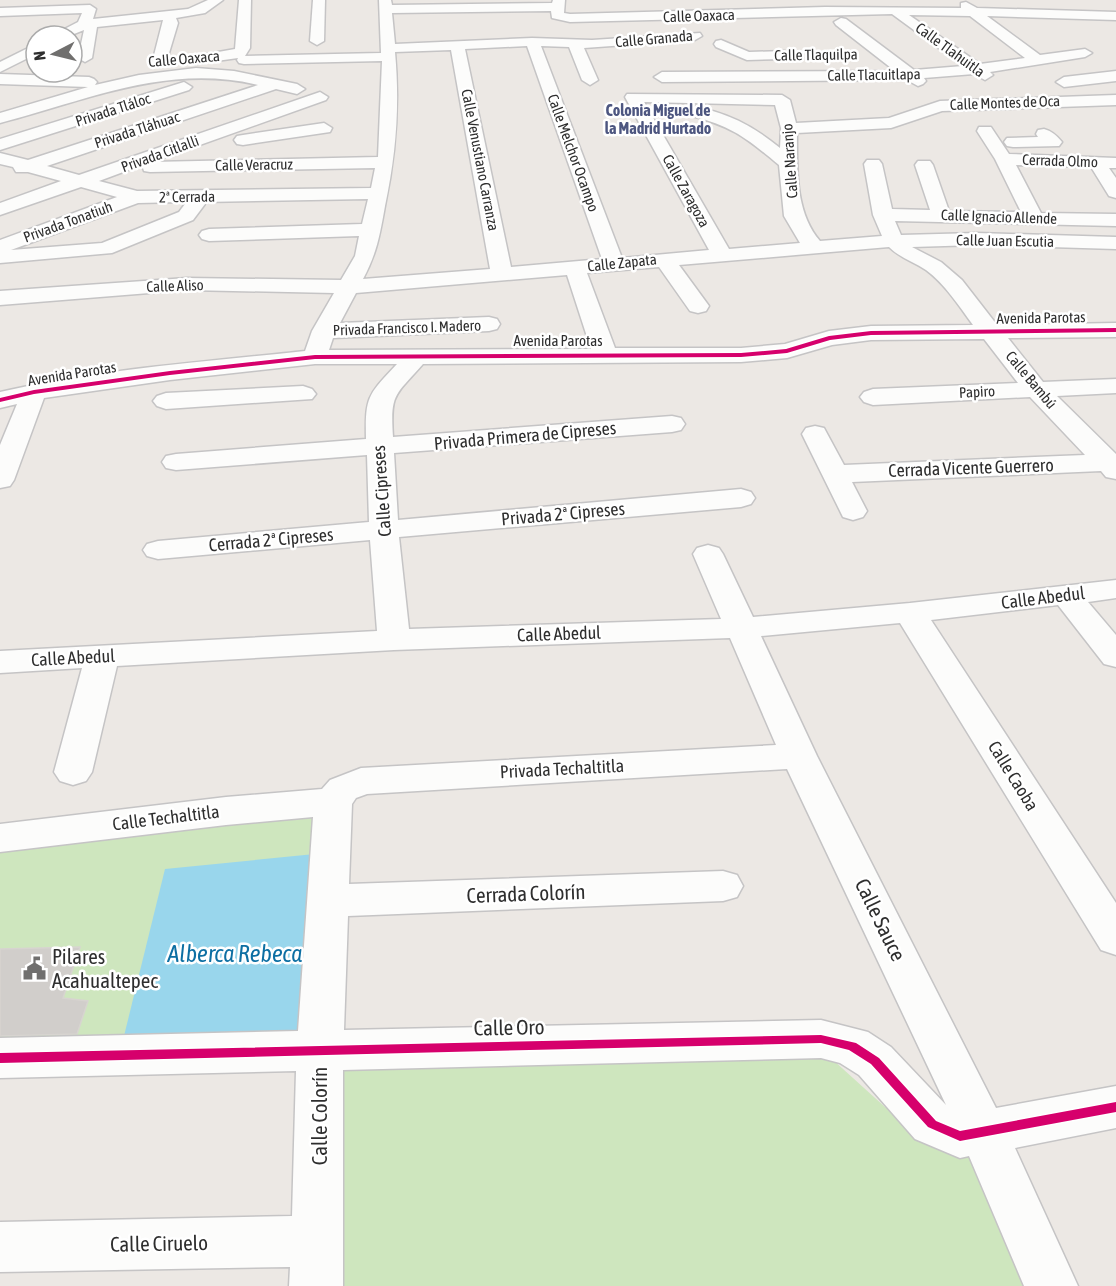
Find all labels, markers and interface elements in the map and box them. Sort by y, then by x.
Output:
street label: Calle Oaxaca [663,6,735,25]
street label: Calle Tlahuitla [913,19,988,80]
north arrow [24,24,84,84]
street label: Calle Granada [614,27,693,50]
street label: Calle Tlaquilpa [774,45,858,64]
street label: Calle Oaxaca [148,47,220,70]
text: N [30,50,49,62]
street label: Calle Tlacuitlapa [827,65,921,84]
street label: Calle Venustiano Carranza [458,88,503,232]
street label: Privada Tláloc [73,89,153,130]
street label: Calle Melchor Ocampo [544,92,603,214]
street label: Calle Montes de Oca [950,92,1060,113]
district label: Colonia Miguel de la Madrid Hurtado [605,101,712,137]
street label: Privada Tláhuac [92,108,182,151]
street label: Calle Naranjo [778,123,801,199]
street label: Privada Citlalli [119,132,201,175]
street label: Calle Zaragoza [659,151,713,230]
street label: Cerrada Olmo [1022,151,1098,170]
street label: Calle Veracruz [215,155,294,174]
street label: 2ª Cerrada [159,188,215,205]
street label: Privada Tonatiuh [21,198,115,246]
street label: Calle Ignacio Allende [941,206,1058,227]
street label: Calle Juan Escutia [956,231,1054,250]
street label: Calle Zapata [586,250,657,275]
street label: Calle Aliso [146,276,204,295]
street label: Avenida Parotas [996,308,1086,327]
street label: Privada Francisco I. Madero [333,316,481,339]
street label: Avenida Parotas [513,332,603,349]
street label: Calle Bambú [1002,348,1060,412]
street label: Avenida Parotas [27,358,117,389]
street label: Papiro [959,382,995,401]
street label: Privada Primera de Cipreses [433,417,617,454]
street label: Calle Cipreses [368,445,395,537]
street label: Cerrada Vicente Guerrero [888,454,1054,481]
street label: Privada 2ª Cipreses [500,498,626,529]
street label: Cerrada 2ª Cipreses [208,524,334,555]
street label: Calle Abedul [1000,582,1086,613]
street label: Calle Abedul [517,622,601,645]
street label: Calle Abedul [31,645,116,670]
street label: Calle Caoba [984,737,1043,815]
street label: Privada Techaltitla [499,755,625,782]
street label: Calle Techaltitla [111,801,221,834]
street label: Calle Sauce [851,874,911,965]
street label: Cerrada Colorín [466,879,586,907]
water label: Alberca Rebeca [167,940,302,967]
place label: Pilares Acahualtepec [52,944,158,992]
public building icon: Pilares Acahualtepec [21,956,47,982]
street label: Calle Oro [473,1014,545,1040]
street label: Calle Colorín [307,1067,331,1165]
street label: Calle Ciruelo [110,1230,208,1256]

